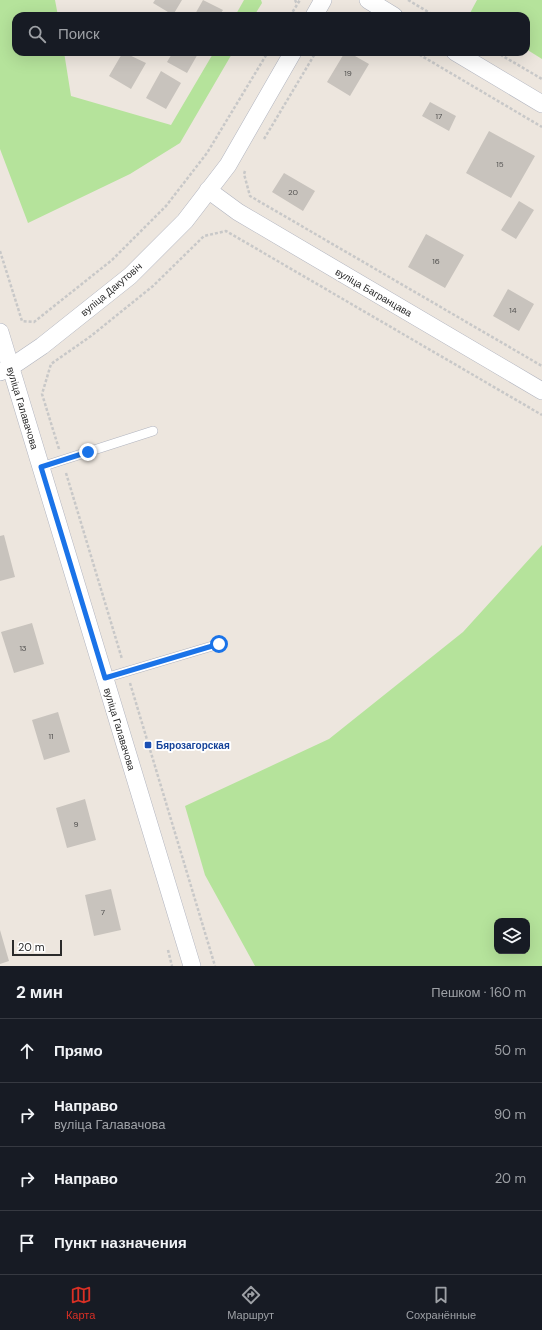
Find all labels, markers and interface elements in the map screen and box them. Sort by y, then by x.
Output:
search box [12,12,530,56]
icon: search [26,23,48,45]
text: Поиск [58,24,100,44]
house number: 19 [344,68,352,78]
house number: 17 [436,111,442,121]
house number: 15 [496,159,504,169]
house number: 20 [288,187,299,197]
house number: 16 [432,256,440,266]
street label: вуліца Дакутовіч [78,260,145,319]
street label: вуліца Багранцава [333,265,415,320]
house number: 14 [509,305,517,315]
street label: вуліца Галавачова [4,365,41,451]
route end [79,443,97,461]
route start [210,635,228,653]
house number: 13 [19,643,27,653]
street label: вуліца Галавачова [101,686,138,772]
house number: 11 [49,731,54,741]
place label: Бярозагорская [156,739,230,752]
marker: Бярозагорская [143,740,153,750]
house number: 9 [73,819,79,829]
house number: 7 [101,907,105,917]
map controls [494,918,530,954]
button: layers [494,918,530,954]
scale bar [12,938,62,957]
text: 20 m [18,940,44,954]
text: 2 мин [16,981,63,1003]
text: Пешком · 160 m [431,984,526,1001]
icon: ahead [16,1040,38,1062]
text: Прямо [54,1041,103,1061]
text: 50 m [494,1042,526,1059]
text: Направо [54,1096,118,1116]
icon: right [16,1104,38,1126]
text: 90 m [494,1106,526,1123]
text: вуліца Галавачова [54,1116,166,1133]
icon: right [16,1168,38,1190]
text: Направо [54,1169,118,1189]
text: 20 m [495,1170,526,1187]
icon: arrive [16,1232,38,1254]
text: Пункт назначения [54,1233,187,1253]
tab: Карта [66,1284,95,1322]
tab: Маршрут [227,1284,274,1322]
tab: Сохранённые [406,1284,476,1322]

